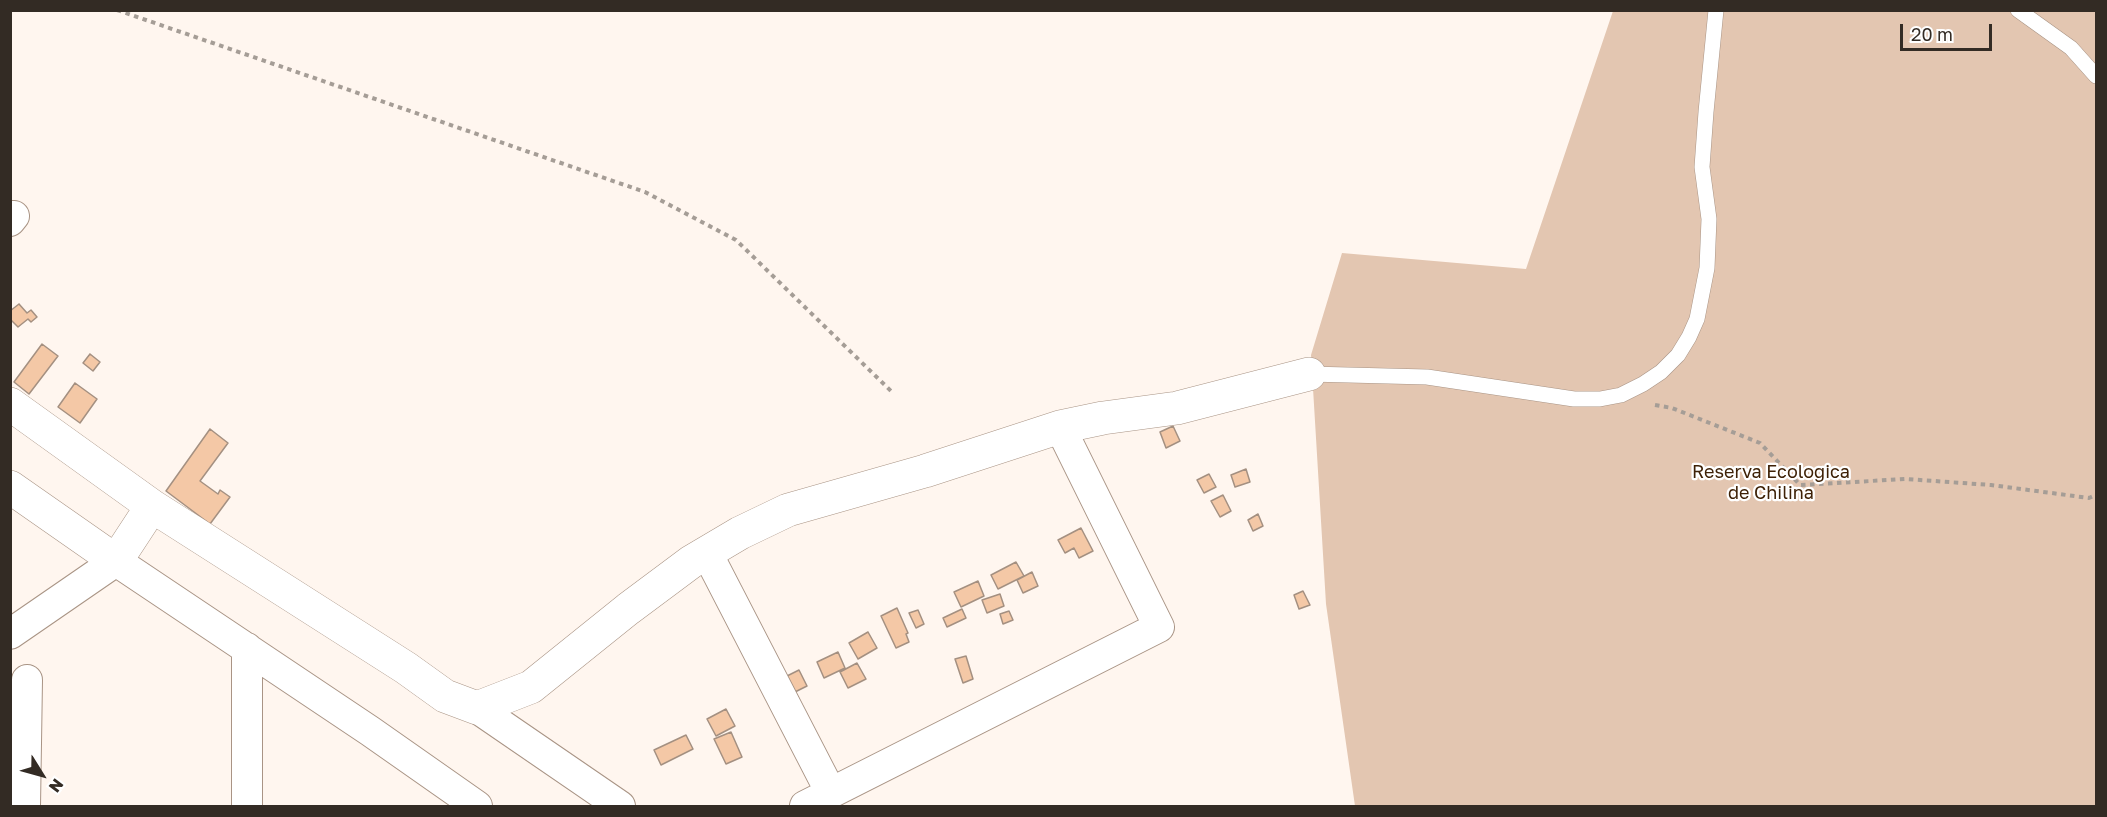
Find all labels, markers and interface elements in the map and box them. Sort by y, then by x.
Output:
scale bar [1903,12,1994,50]
text: 20 m [1911,23,1953,45]
park label: Reserva Ecologica de Chilina [1692,461,1850,504]
north arrow [12,745,72,805]
text: N [45,775,68,797]

